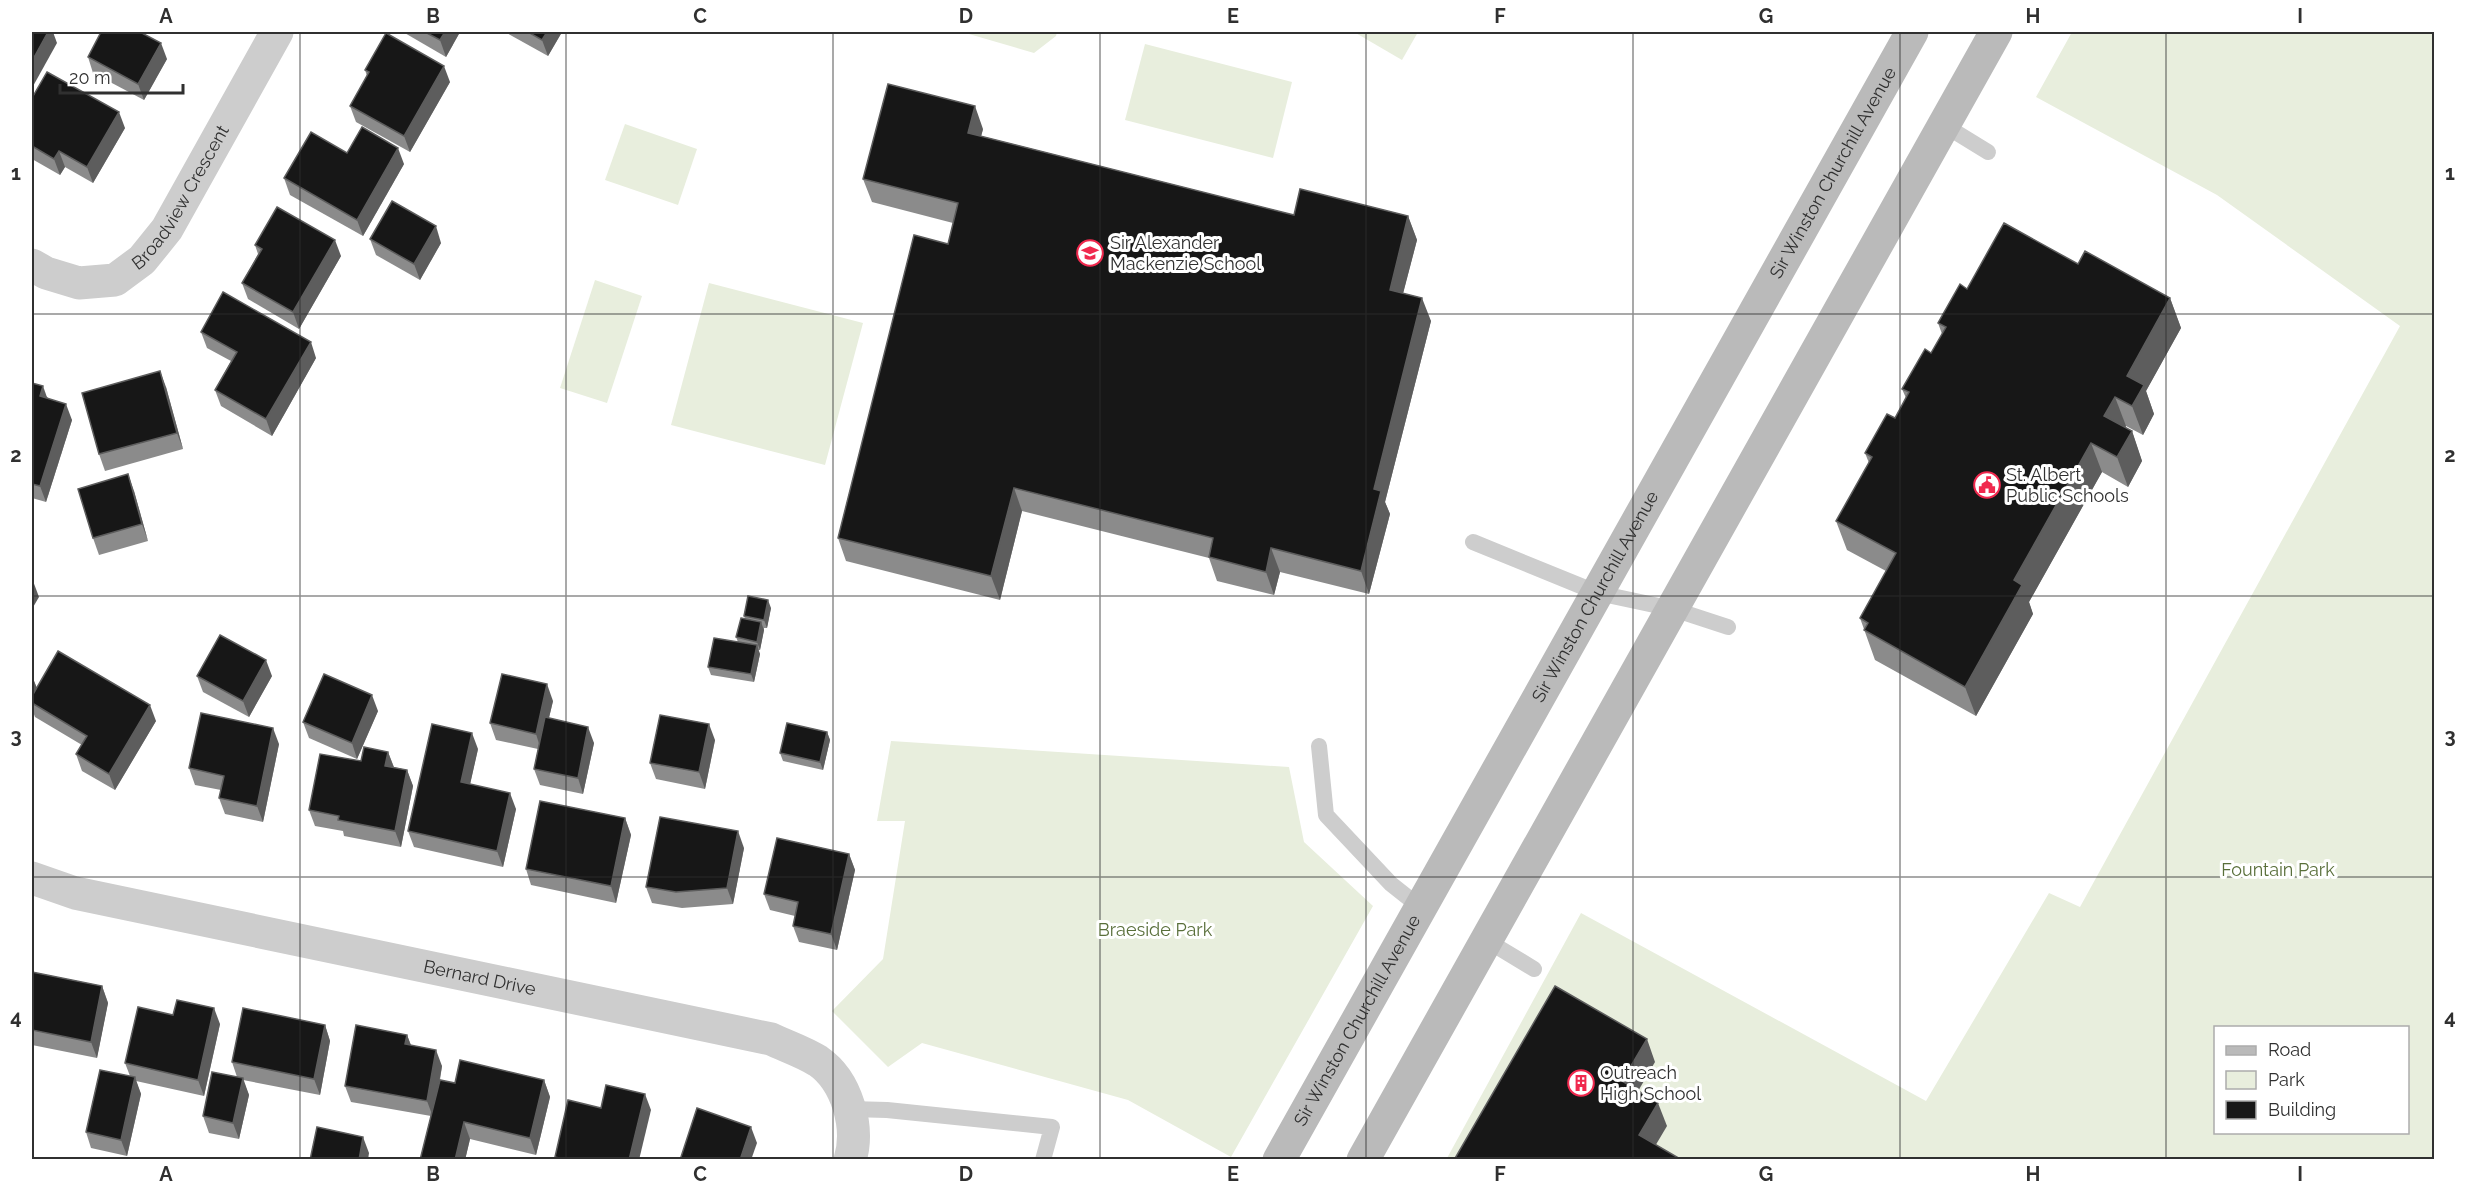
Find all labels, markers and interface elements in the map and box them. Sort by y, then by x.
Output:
text: A [159,4,173,28]
text: B [426,4,440,28]
text: C [693,4,707,28]
text: D [959,4,973,28]
text: E [1227,4,1239,28]
text: F [1494,4,1506,28]
text: G [1759,4,1773,28]
text: H [2026,4,2040,28]
text: I [2297,4,2303,28]
scale bar [60,57,183,95]
street label: Sir Winston Churchill Avenue [1765,63,1900,282]
text: 20 m [69,67,111,88]
street label: Broadview Crescent [128,121,233,274]
text: 1 [11,161,21,185]
text: 1 [2445,161,2455,185]
place label: Sir Alexander Mackenzie School [1110,232,1261,274]
school or university icon: Sir Alexander Mackenzie School [1075,238,1105,268]
text: 2 [10,443,22,467]
text: 2 [2444,443,2456,467]
place label: St. Albert Public Schools [2006,464,2129,506]
public building icon: St. Albert Public Schools [1972,470,2002,500]
street label: Sir Winston Churchill Avenue [1527,487,1663,706]
text: 3 [10,724,22,748]
text: 3 [2444,724,2456,748]
park label: Fountain Park [2221,859,2335,880]
street label: Sir Winston Churchill Avenue [1289,911,1425,1130]
park label: Braeside Park [1098,919,1213,940]
street label: Bernard Drive [422,955,538,999]
text: 4 [10,1005,22,1029]
text: 4 [2444,1005,2456,1029]
legend [2214,1026,2409,1134]
text: Road [2268,1039,2311,1060]
place label: Outreach High School [1600,1062,1701,1104]
building icon: Outreach High School [1566,1068,1596,1098]
text: Park [2268,1069,2305,1090]
text: Building [2268,1099,2336,1120]
text: A [159,1162,173,1186]
text: B [426,1162,440,1186]
text: C [693,1162,707,1186]
text: D [959,1162,973,1186]
text: E [1227,1162,1239,1186]
text: F [1494,1162,1506,1186]
text: G [1759,1162,1773,1186]
text: H [2026,1162,2040,1186]
text: I [2297,1162,2303,1186]

